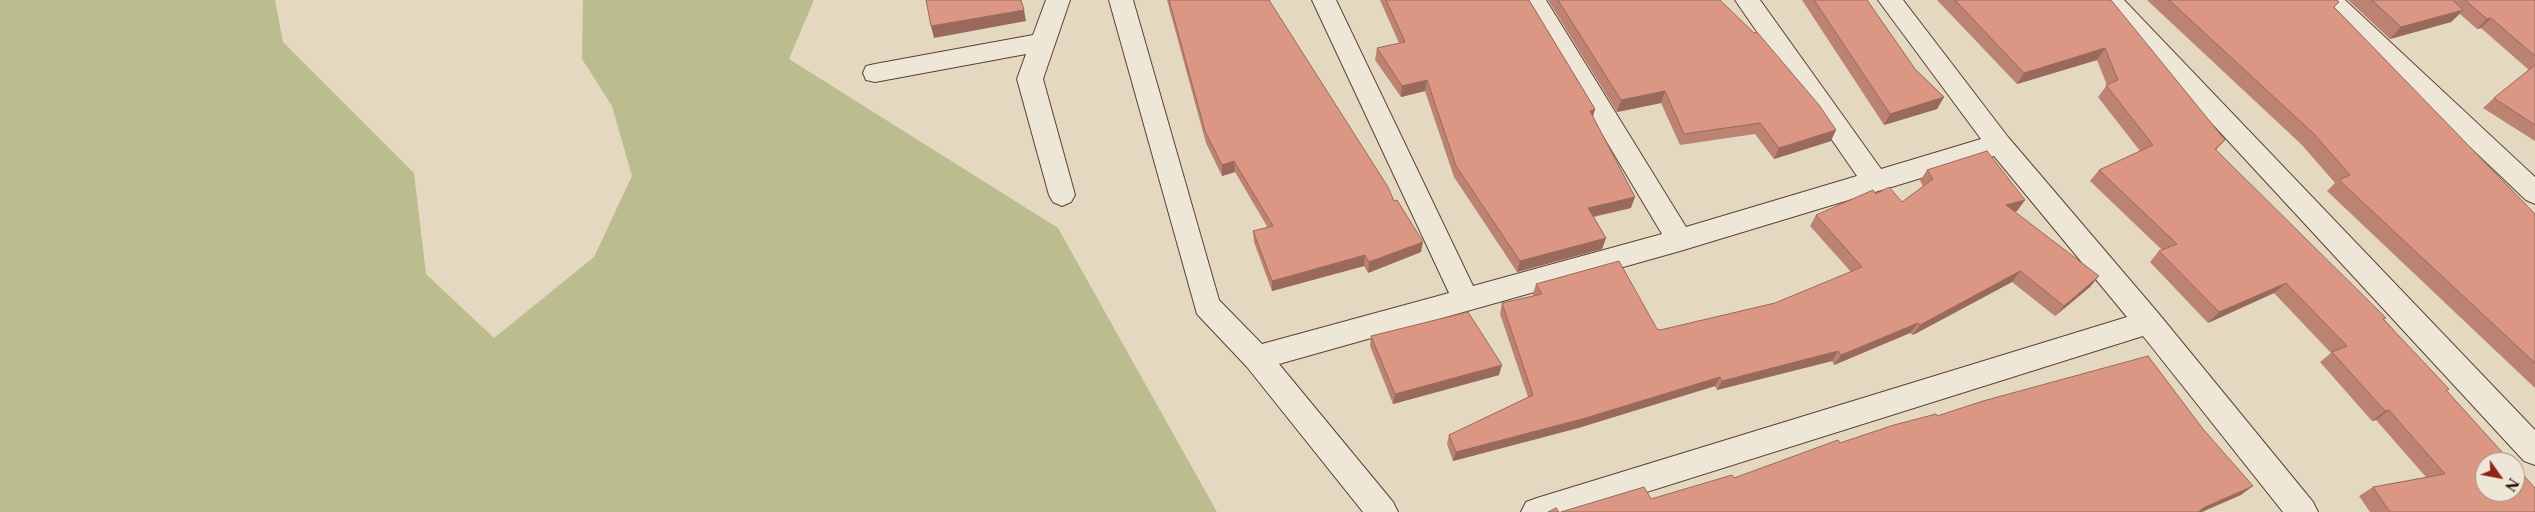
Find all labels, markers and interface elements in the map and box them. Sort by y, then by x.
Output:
north arrow [2475,452,2525,502]
text: N [2501,475,2523,495]

